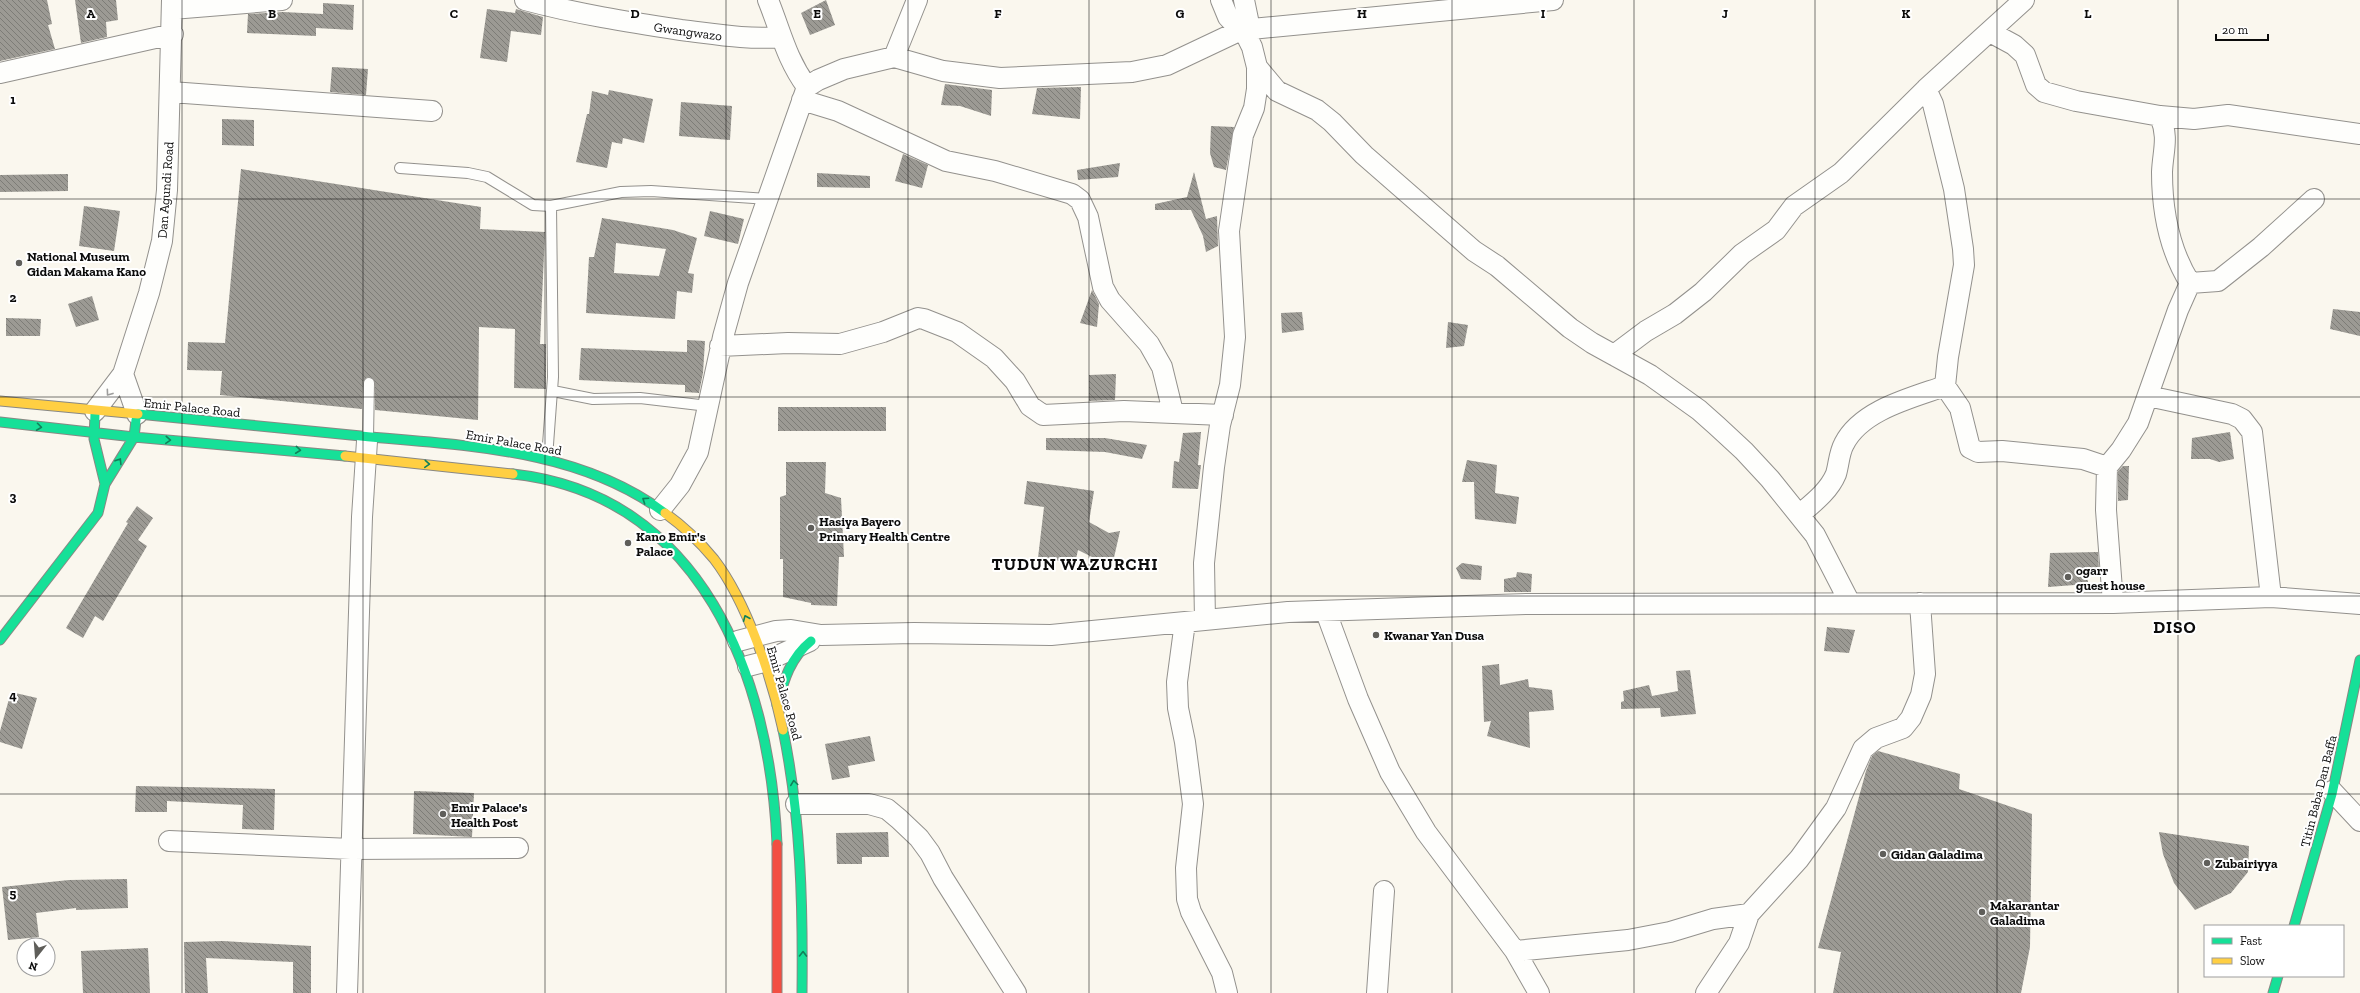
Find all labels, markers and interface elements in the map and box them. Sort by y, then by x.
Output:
text: A [87,6,96,21]
text: B [268,6,276,21]
text: C [450,6,458,21]
text: D [630,6,640,21]
text: E [813,6,821,21]
text: F [994,6,1002,21]
text: G [1176,6,1185,21]
text: H [1357,6,1367,21]
text: I [1541,6,1546,21]
text: J [1722,6,1728,21]
text: K [1902,6,1911,21]
text: L [2084,6,2092,21]
scale bar [2216,16,2268,42]
street label: Gwangwazo [653,19,723,44]
text: 20 m [2222,23,2249,37]
text: 1 [10,92,16,107]
street label: Dan Agundi Road [155,141,176,239]
place label: National Museum Gidan Makama Kano [27,249,146,279]
marker: National Museum Gidan Makama Kano [14,258,24,268]
text: 2 [10,290,17,305]
one-way arrow [106,389,114,396]
street label: Emir Palace Road [143,395,241,420]
one-way arrow [36,422,42,431]
street label: Emir Palace Road [465,427,563,458]
one-way arrow [165,435,171,444]
one-way arrow [295,445,301,454]
one-way arrow [115,458,122,465]
one-way arrow [424,460,430,469]
text: 3 [10,489,17,504]
one-way arrow [642,497,649,505]
place label: Hasiya Bayero Primary Health Centre [819,514,951,544]
marker: Hasiya Bayero Primary Health Centre [806,523,816,533]
place label: Kano Emir's Palace [636,529,706,559]
marker: Kano Emir's Palace [623,538,633,548]
district label: TUDUN WAZURCHI [992,554,1158,574]
place label: ogarr guest house [2076,563,2146,593]
marker: ogarr guest house [2063,572,2073,582]
one-way arrow [743,614,751,622]
district label: DISO [2153,617,2197,637]
place label: Kwanar Yan Dusa [1384,628,1485,643]
marker: Kwanar Yan Dusa [1371,630,1381,640]
street label: Emir Palace Road [764,644,805,742]
text: 4 [9,688,17,703]
street label: Titin Baba Dan Baffa [2297,733,2340,849]
one-way arrow [790,779,799,786]
place label: Emir Palace's Health Post [451,800,527,830]
marker: Emir Palace's Health Post [438,809,448,819]
place label: Gidan Galadima [1891,847,1983,862]
marker: Gidan Galadima [1878,849,1888,859]
place label: Zubairiyya [2215,856,2278,871]
marker: Zubairiyya [2202,858,2212,868]
text: 5 [10,886,17,901]
place label: Makarantar Galadima [1990,898,2060,928]
marker: Makarantar Galadima [1977,907,1987,917]
legend [2204,925,2344,977]
text: Fast [2240,934,2263,948]
north arrow [16,937,56,977]
one-way arrow [798,951,807,957]
text: Slow [2240,954,2266,968]
text: N [27,958,39,974]

